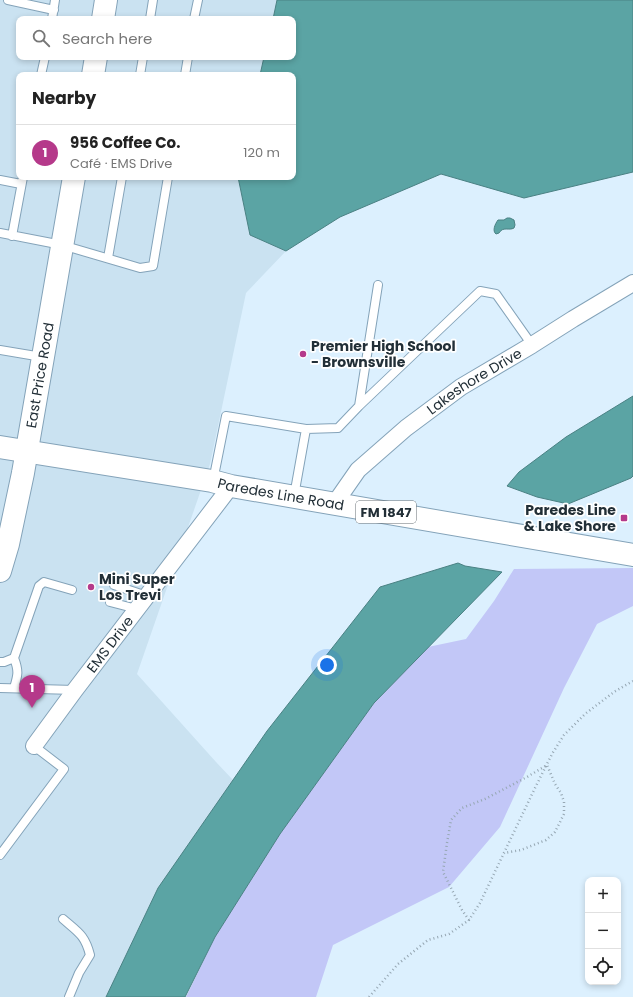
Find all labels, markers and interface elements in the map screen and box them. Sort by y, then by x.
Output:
search box [16,16,296,60]
icon: search [30,27,52,49]
text: Search here [62,28,152,49]
text: Nearby [32,86,96,110]
text: 956 Coffee Co. [70,132,180,153]
text: 1 [43,143,47,162]
text: 120 m [243,143,280,162]
text: Café · EMS Drive [70,154,172,173]
street label: East Price Road [21,321,59,430]
place label: Premier High School - Brownsville [311,336,456,372]
street label: Lakeshore Drive [423,343,526,419]
marker: Premier High School - Brownsville [298,349,308,359]
street label: Paredes Line Road [216,473,346,515]
place label: Paredes Line & Lake Shore [524,500,616,536]
road number: FM 1847 [356,501,416,523]
marker: Paredes Line & Lake Shore [619,513,629,523]
place label: Mini Super Los Trevi [99,569,175,605]
marker: Mini Super Los Trevi [86,582,96,592]
street label: EMS Drive [82,612,138,677]
your location [317,655,337,675]
pin: 1 [19,675,45,708]
map controls [585,877,621,985]
button: + [585,877,621,913]
button: − [585,913,621,949]
button: locate [585,949,621,985]

